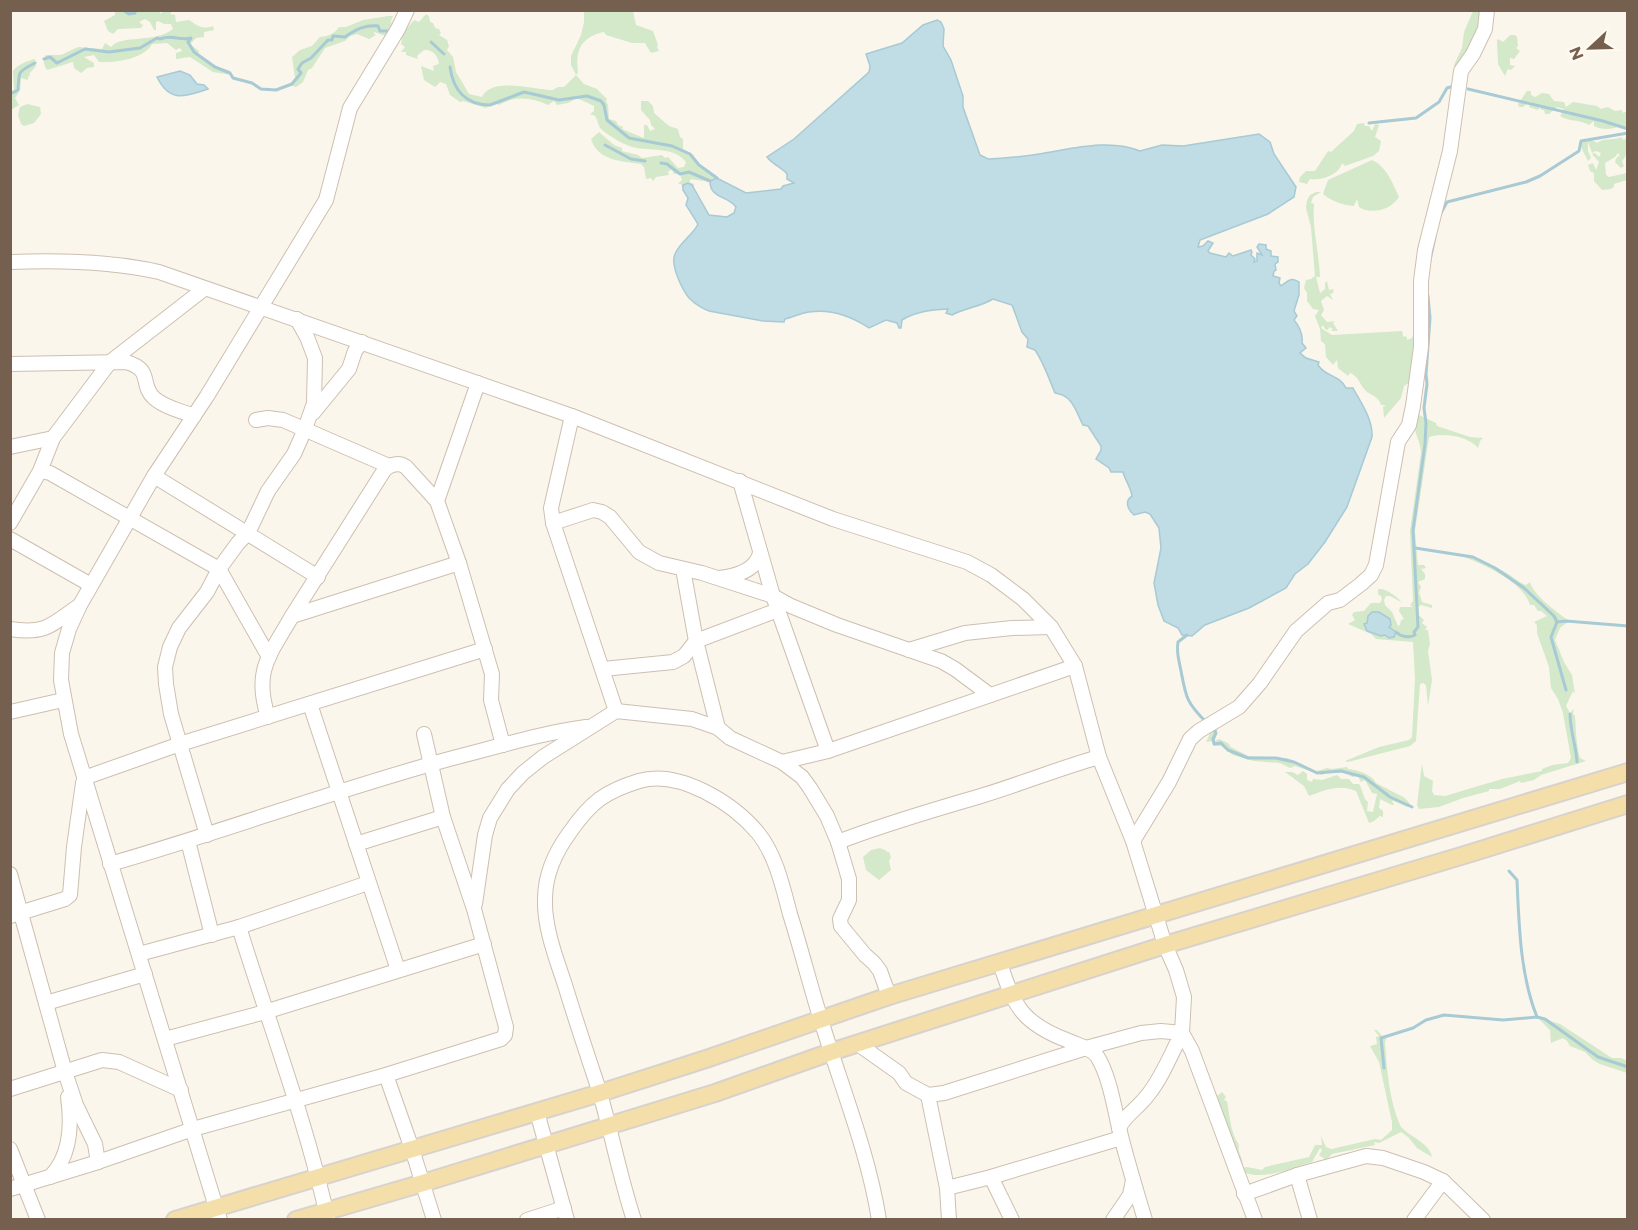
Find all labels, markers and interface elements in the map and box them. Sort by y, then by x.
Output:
north arrow [1560,18,1620,78]
text: N [1565,44,1588,63]

